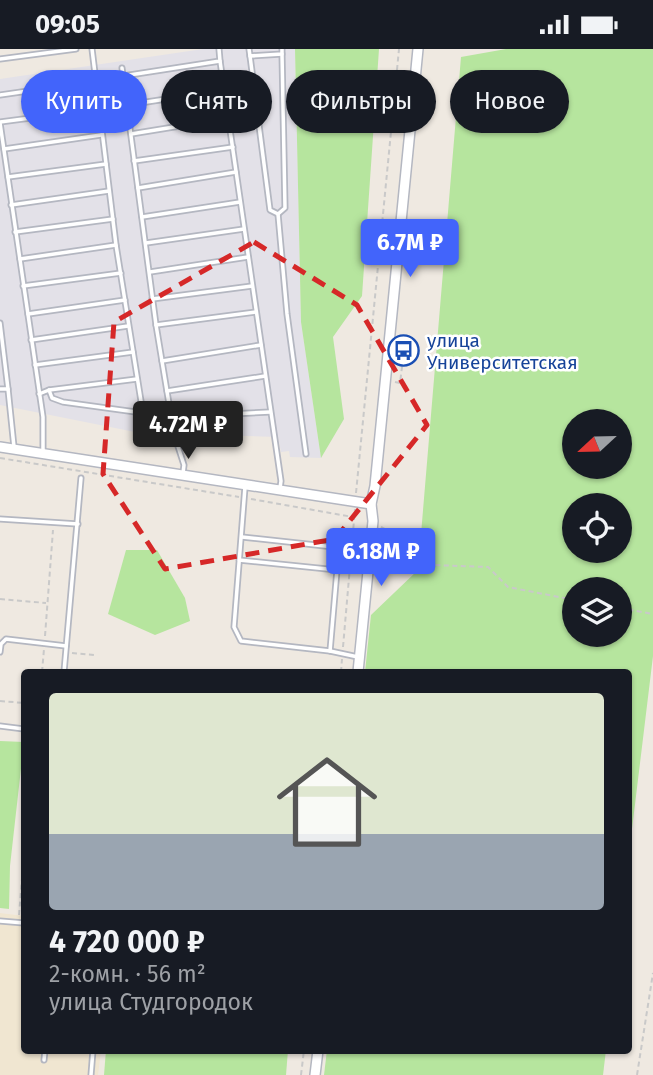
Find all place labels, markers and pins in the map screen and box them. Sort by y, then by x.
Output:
pin: 6.7M ₽ [353,219,467,279]
place label: улица Университетская [427,329,578,374]
bus stop icon: улица Университетская [387,334,421,368]
pin: 4.72M ₽ [123,401,253,461]
pin: 6.18M ₽ [316,529,446,588]

